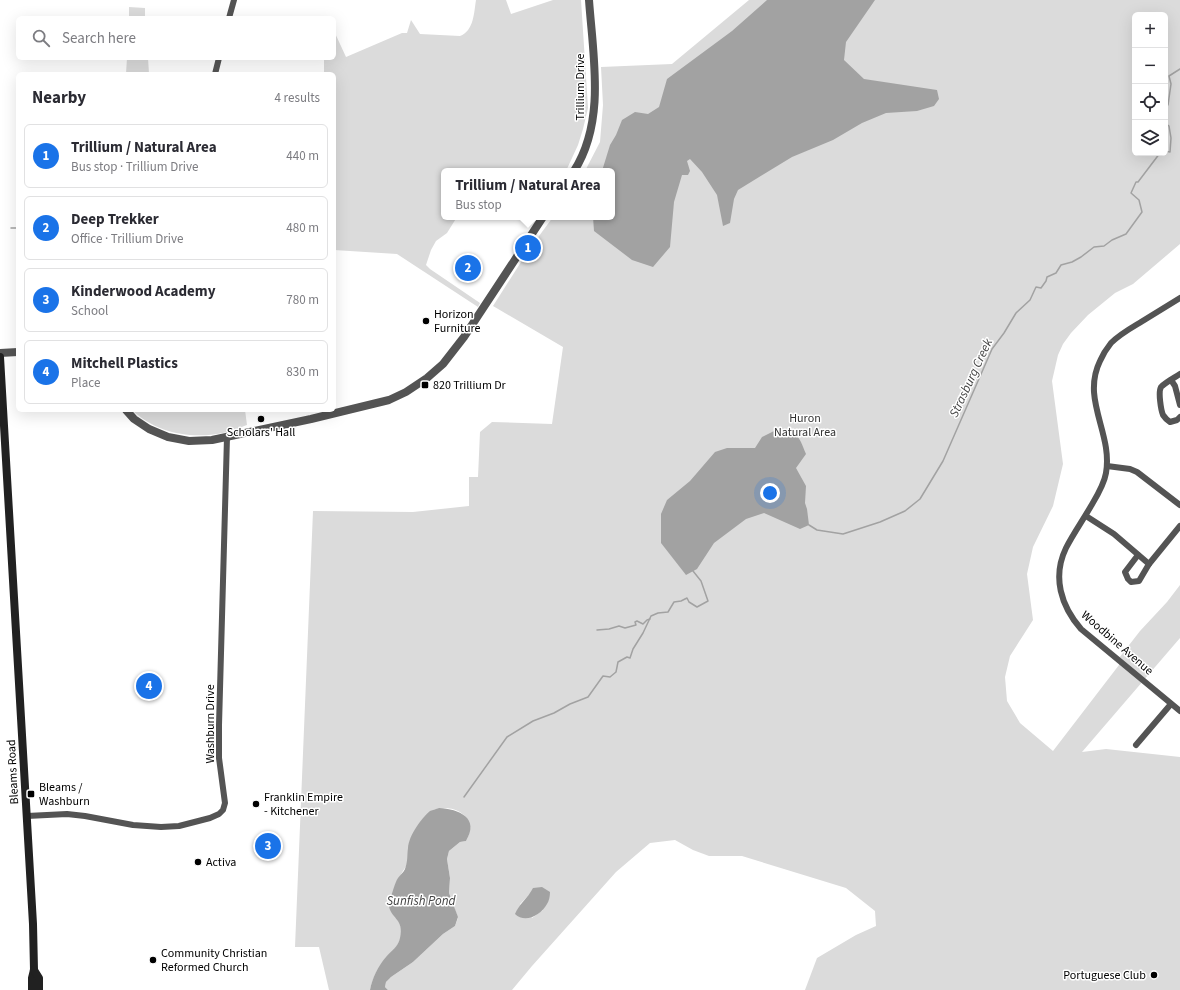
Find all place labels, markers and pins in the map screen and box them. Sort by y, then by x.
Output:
pin: 1 [515,233,541,263]
pin: 2 [455,253,481,283]
place label: Horizon Furniture [434,306,481,337]
marker: Horizon Furniture [421,316,431,326]
place label: 820 Trillium Dr [433,377,507,394]
marker: 820 Trillium Dr [420,380,430,390]
marker: Scholars' Hall [256,414,266,424]
place label: Scholars' Hall [227,424,295,441]
pin: 4 [136,671,162,701]
place label: Bleams / Washburn [39,779,90,810]
marker: Bleams / Washburn [26,789,36,799]
place label: Franklin Empire - Kitchener [264,789,343,820]
marker: Franklin Empire - Kitchener [251,799,261,809]
pin: 3 [255,831,281,861]
place label: Activa [206,854,236,871]
marker: Activa [193,857,203,867]
place label: Community Christian Reformed Church [161,945,267,976]
marker: Community Christian Reformed Church [148,955,158,965]
place label: Portuguese Club [1063,967,1146,984]
marker: Portuguese Club [1149,970,1159,980]

